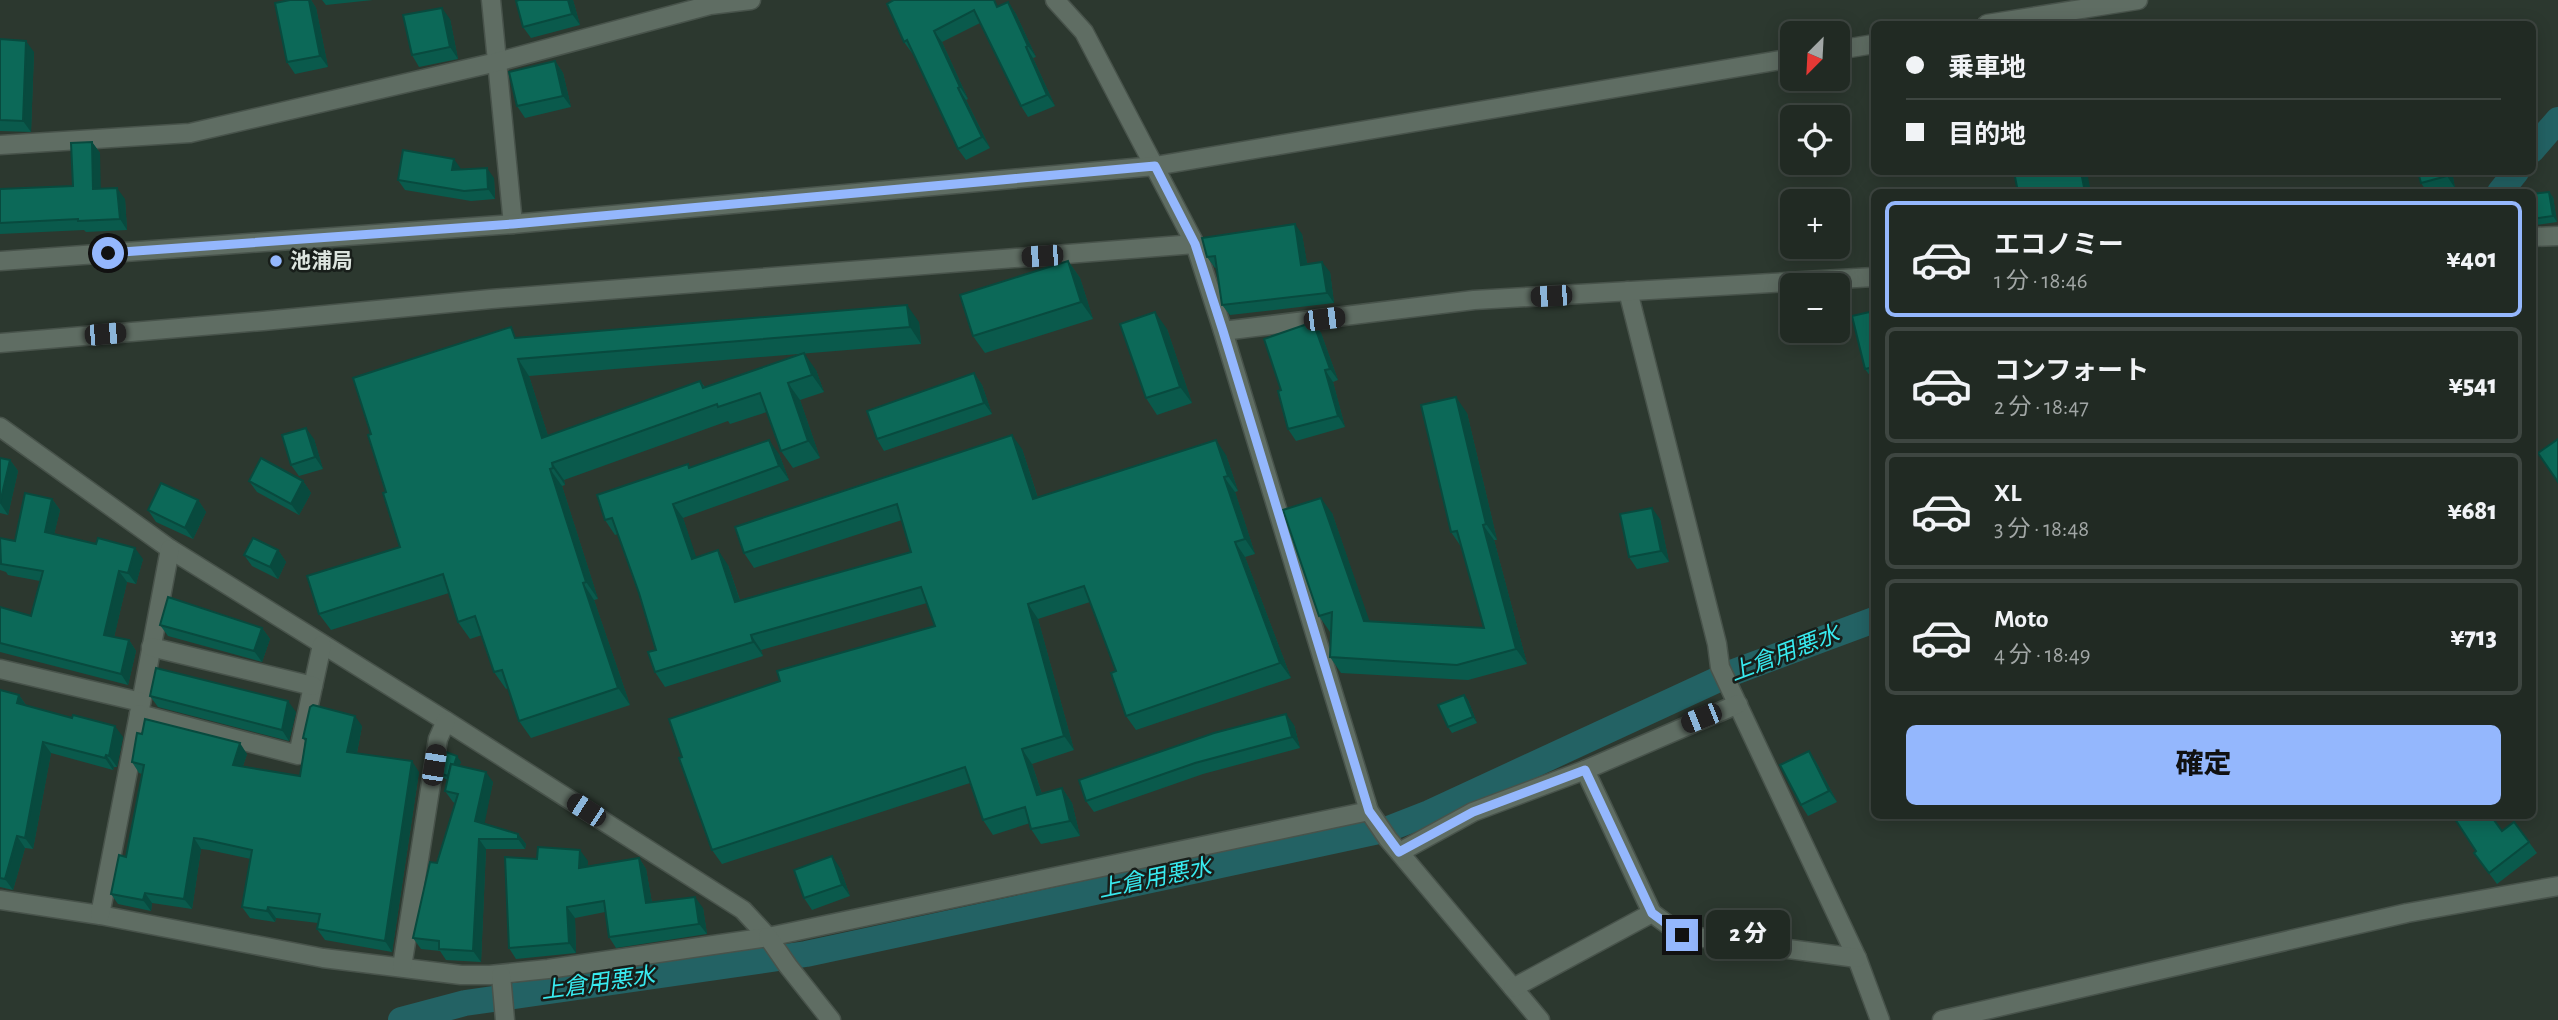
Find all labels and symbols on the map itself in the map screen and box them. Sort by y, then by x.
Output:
north arrow [1780,21,1850,91]
route start [92,237,124,269]
car [1021,244,1064,268]
place label: 池浦局 [290,249,353,272]
marker: 池浦局 [268,253,284,269]
car [1530,284,1573,308]
car [1302,306,1347,332]
car [84,322,127,346]
water label: 上倉用悪水 [1726,620,1846,685]
car [1678,700,1725,736]
car [421,743,448,787]
car [563,790,610,830]
water label: 上倉用悪水 [1096,853,1217,902]
callout: 2 分 [1706,911,1790,960]
route end [1666,919,1698,951]
water label: 上倉用悪水 [539,962,660,1003]

